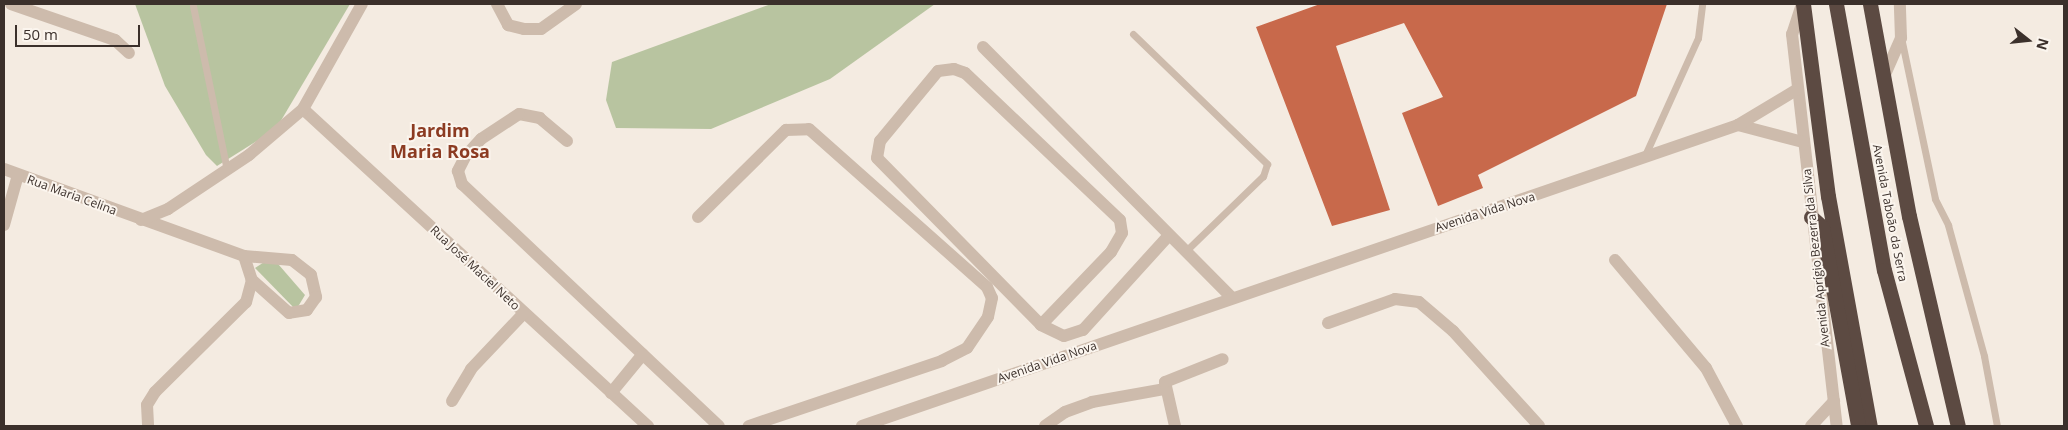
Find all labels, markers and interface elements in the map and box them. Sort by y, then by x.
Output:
scale bar [18,15,142,47]
north arrow [2003,15,2053,65]
text: 50 m [23,24,58,44]
text: N [2032,36,2054,52]
district label: Jardim Maria Rosa [390,120,490,162]
street label: Avenida Taboão da Serra [1870,143,1910,283]
street label: Avenida Aprígio Bezerra da Silva [1799,168,1833,348]
street label: Rua Maria Celina [25,172,119,218]
street label: Avenida Vida Nova [1433,189,1537,235]
street label: Rua José Maciel Neto [427,223,523,313]
street label: Avenida Vida Nova [995,338,1099,386]

